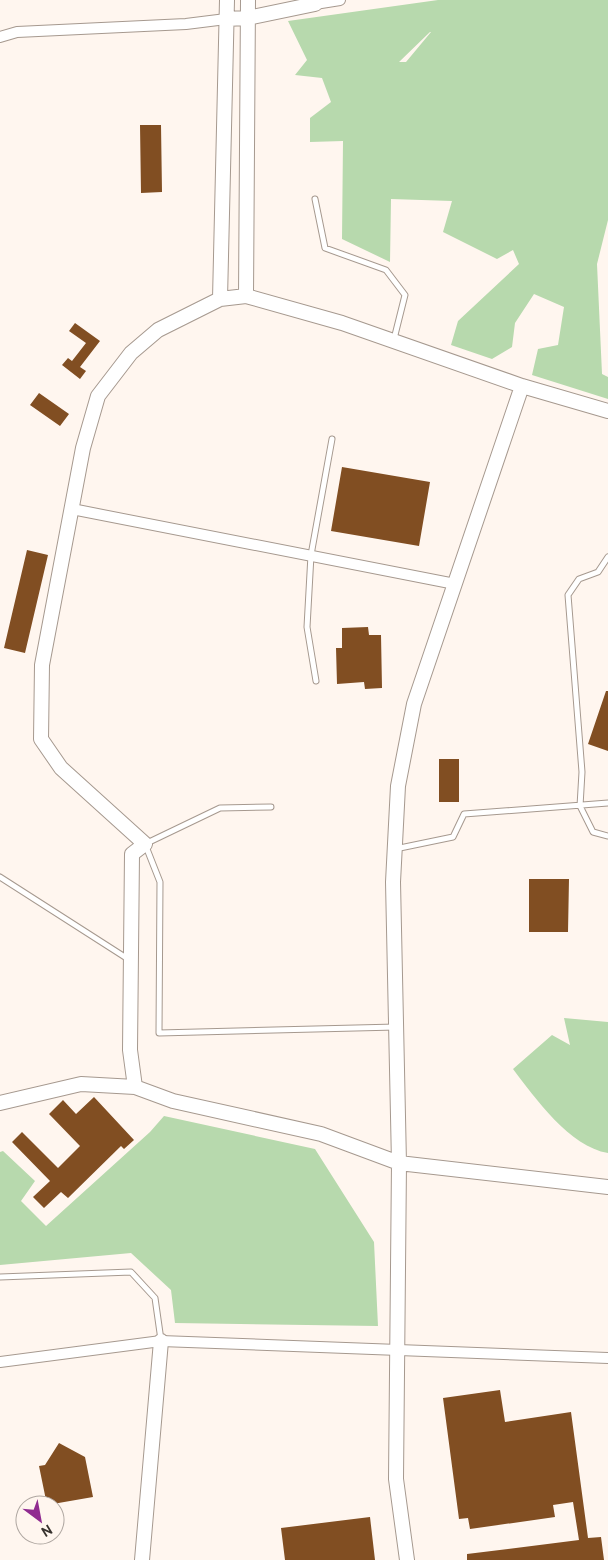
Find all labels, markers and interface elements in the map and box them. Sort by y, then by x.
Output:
north arrow [15,1495,65,1545]
text: N [37,1520,55,1540]

